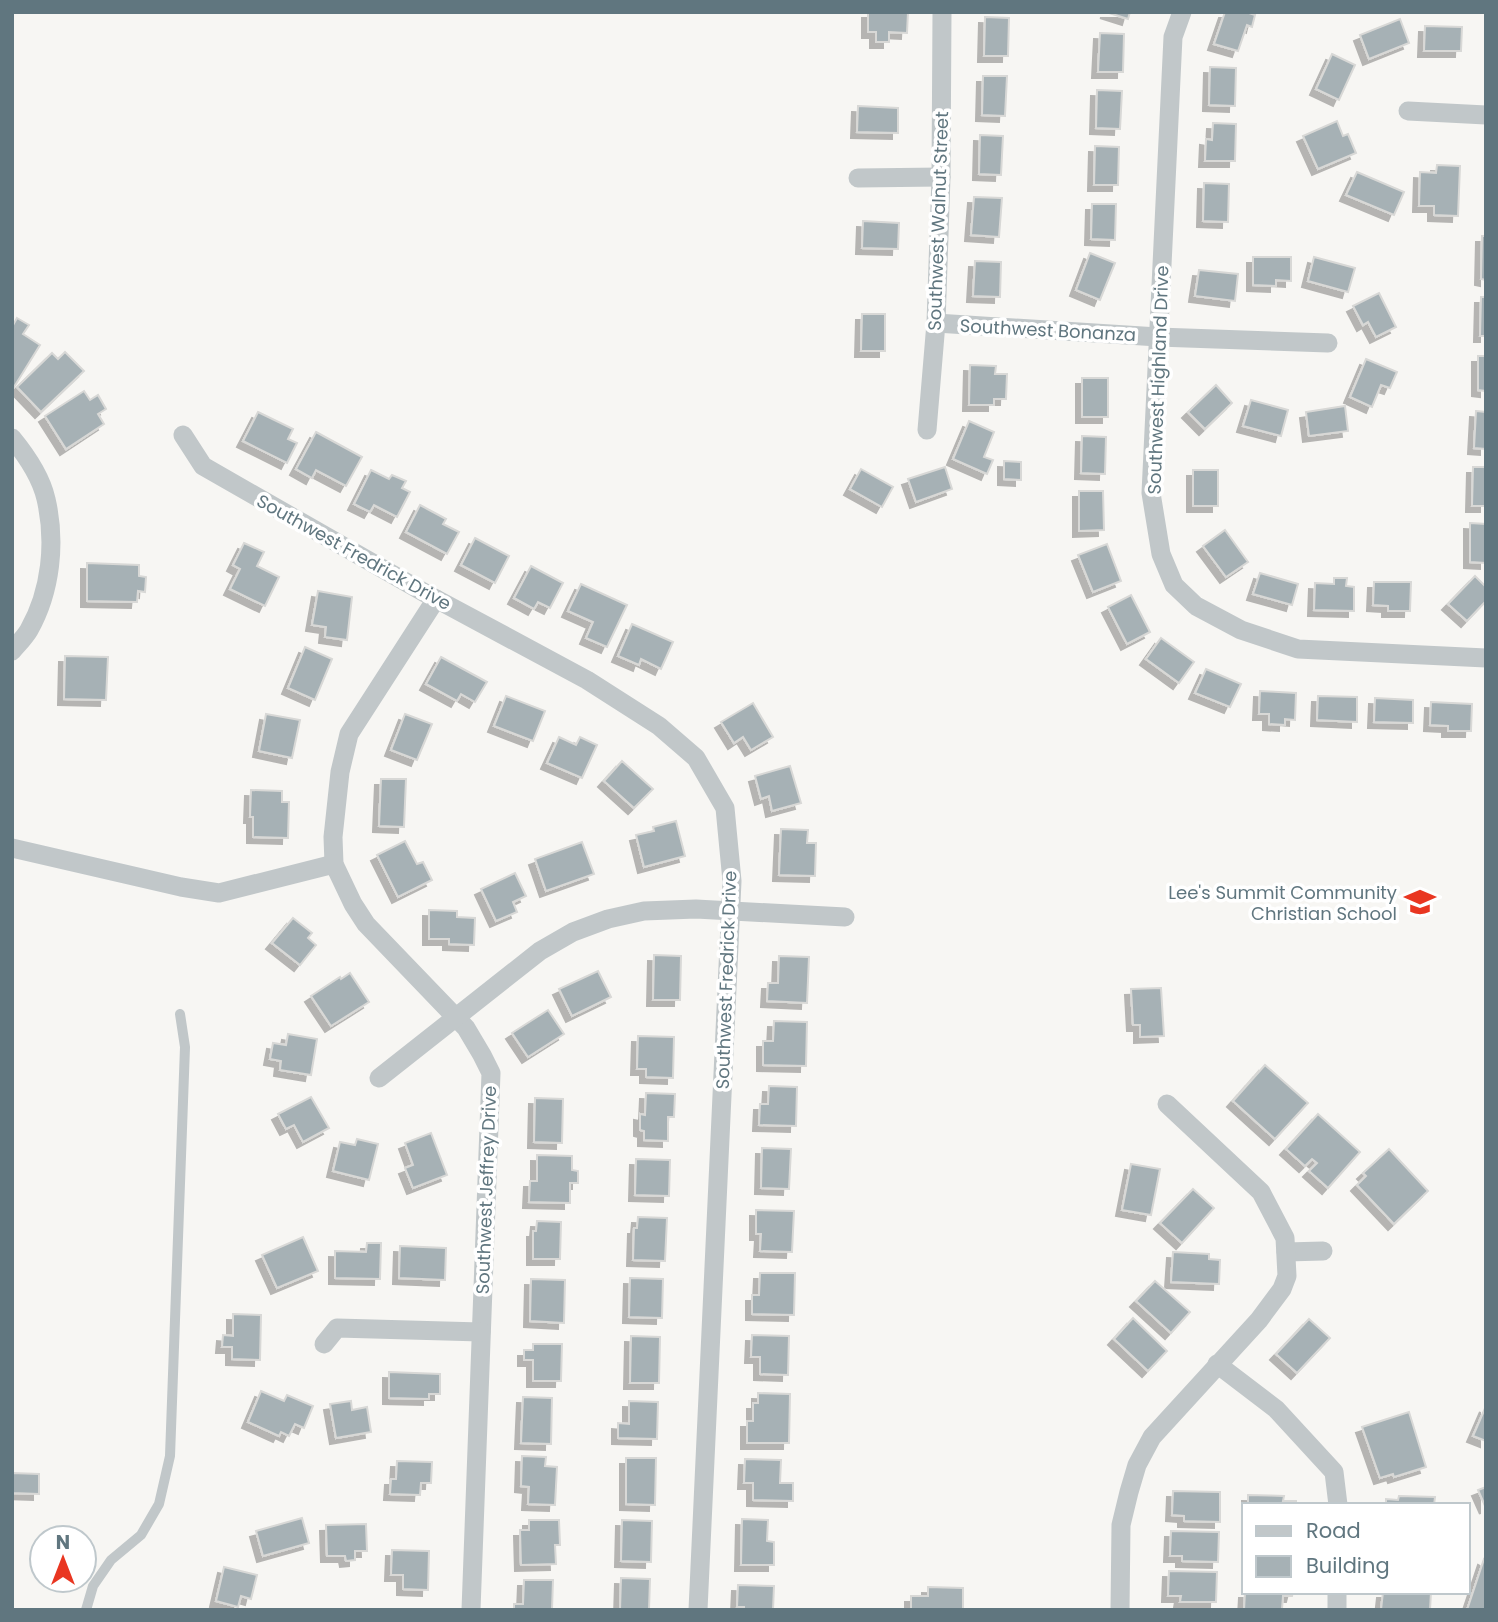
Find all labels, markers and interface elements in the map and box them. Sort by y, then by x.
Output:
street label: Southwest Walnut Street [922,111,954,331]
street label: Southwest Highland Drive [1142,265,1174,495]
street label: Southwest Bonanza [959,313,1137,347]
street label: Southwest Fredrick Drive [252,488,456,616]
street label: Southwest Fredrick Drive [710,870,742,1090]
place label: Lee's Summit Community Christian School [1168,880,1397,926]
school or university icon: Lee's Summit Community Christian School [1403,885,1437,919]
street label: Southwest Jeffrey Drive [470,1085,502,1295]
legend [1242,1503,1470,1594]
text: Road [1306,1516,1361,1545]
north arrow [28,1524,98,1594]
text: N [56,1529,70,1556]
text: Building [1306,1551,1390,1580]

